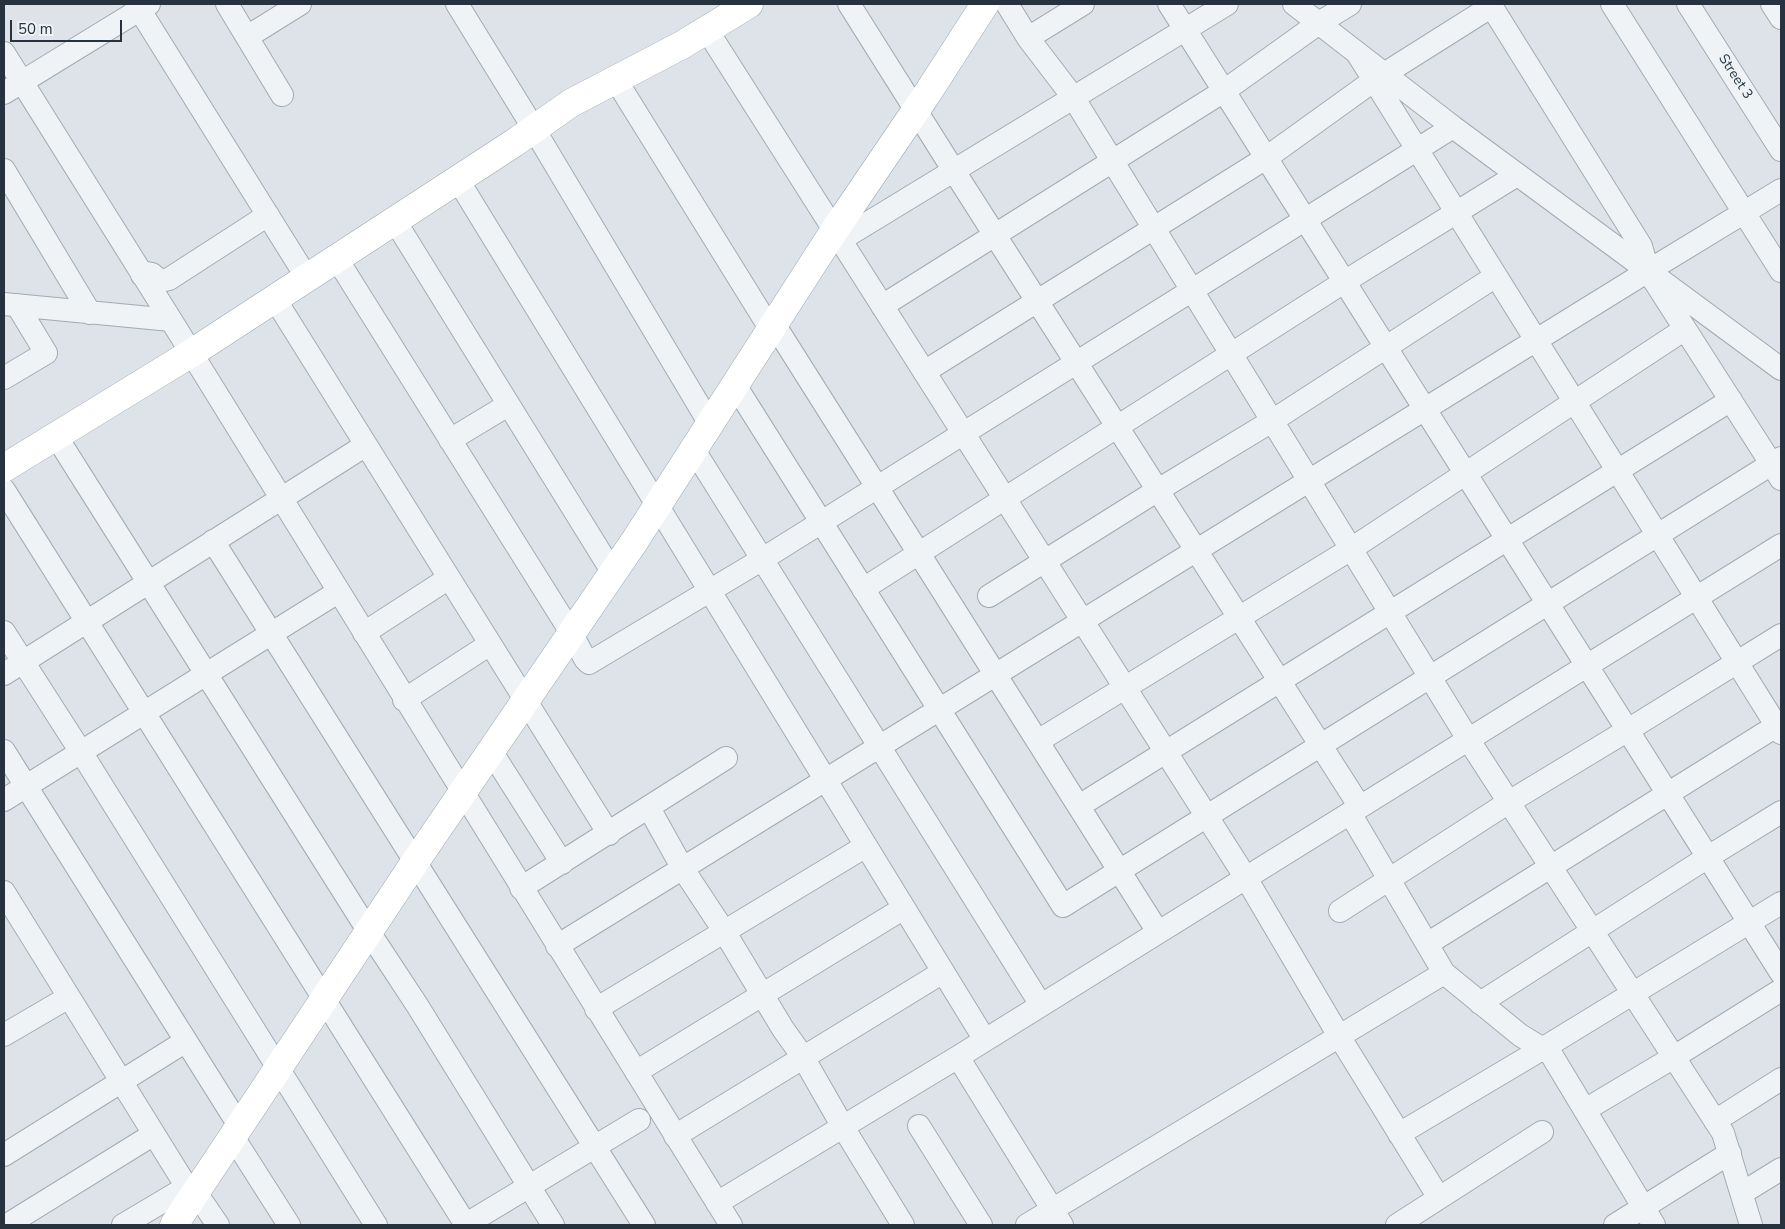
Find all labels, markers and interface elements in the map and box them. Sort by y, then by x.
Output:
scale bar [12,10,125,42]
text: 50 m [18,19,53,39]
street label: Street 3 [1714,51,1756,103]

